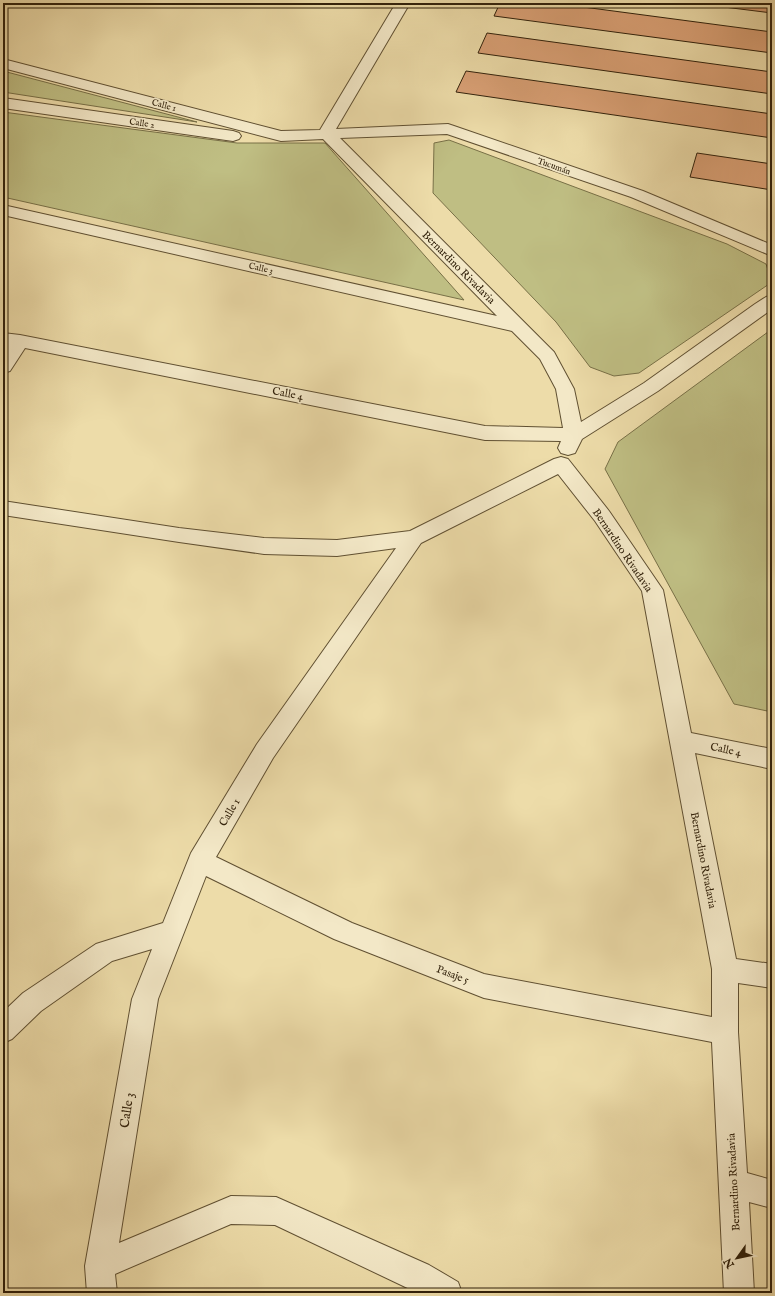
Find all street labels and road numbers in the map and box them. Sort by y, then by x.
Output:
street label: Calle 1 [151,97,177,114]
street label: Calle 2 [129,116,155,131]
street label: Tucumán [536,156,572,177]
street label: Bernardino Rivadavia [419,228,498,307]
street label: Calle 3 [248,260,274,277]
street label: Calle 4 [271,384,305,404]
street label: Bernardino Rivadavia [589,506,655,595]
street label: Calle 4 [709,740,743,760]
street label: Calle 1 [216,796,244,829]
street label: Bernardino Rivadavia [687,811,719,910]
street label: Pasaje 5 [434,962,471,988]
street label: Calle 3 [116,1091,139,1129]
street label: Bernardino Rivadavia [724,1132,744,1231]

